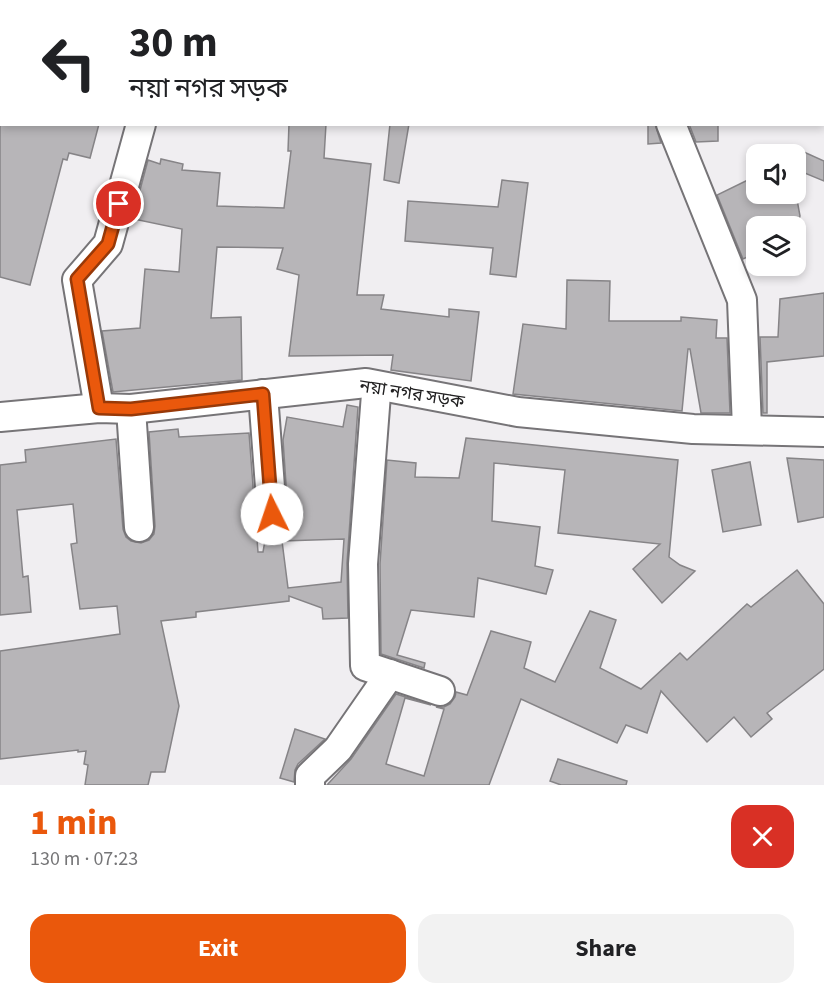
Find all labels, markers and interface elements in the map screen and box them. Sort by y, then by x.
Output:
text: 30 m [129,13,218,73]
icon: left [30,24,108,102]
text: নয়া নগর সড়ক [129,69,288,108]
map controls [746,144,806,276]
button: sound [746,144,806,204]
pin [93,178,144,229]
icon: arrive [102,187,135,220]
button: layers [746,216,806,276]
street label: নয়া নগর সড়ক [357,373,467,415]
position arrow [240,482,304,546]
text: 1 min [30,797,118,848]
button: close [731,805,794,868]
text: 130 m · 07:23 [30,845,138,873]
button: Exit [30,914,406,983]
button: Share [418,914,794,983]

